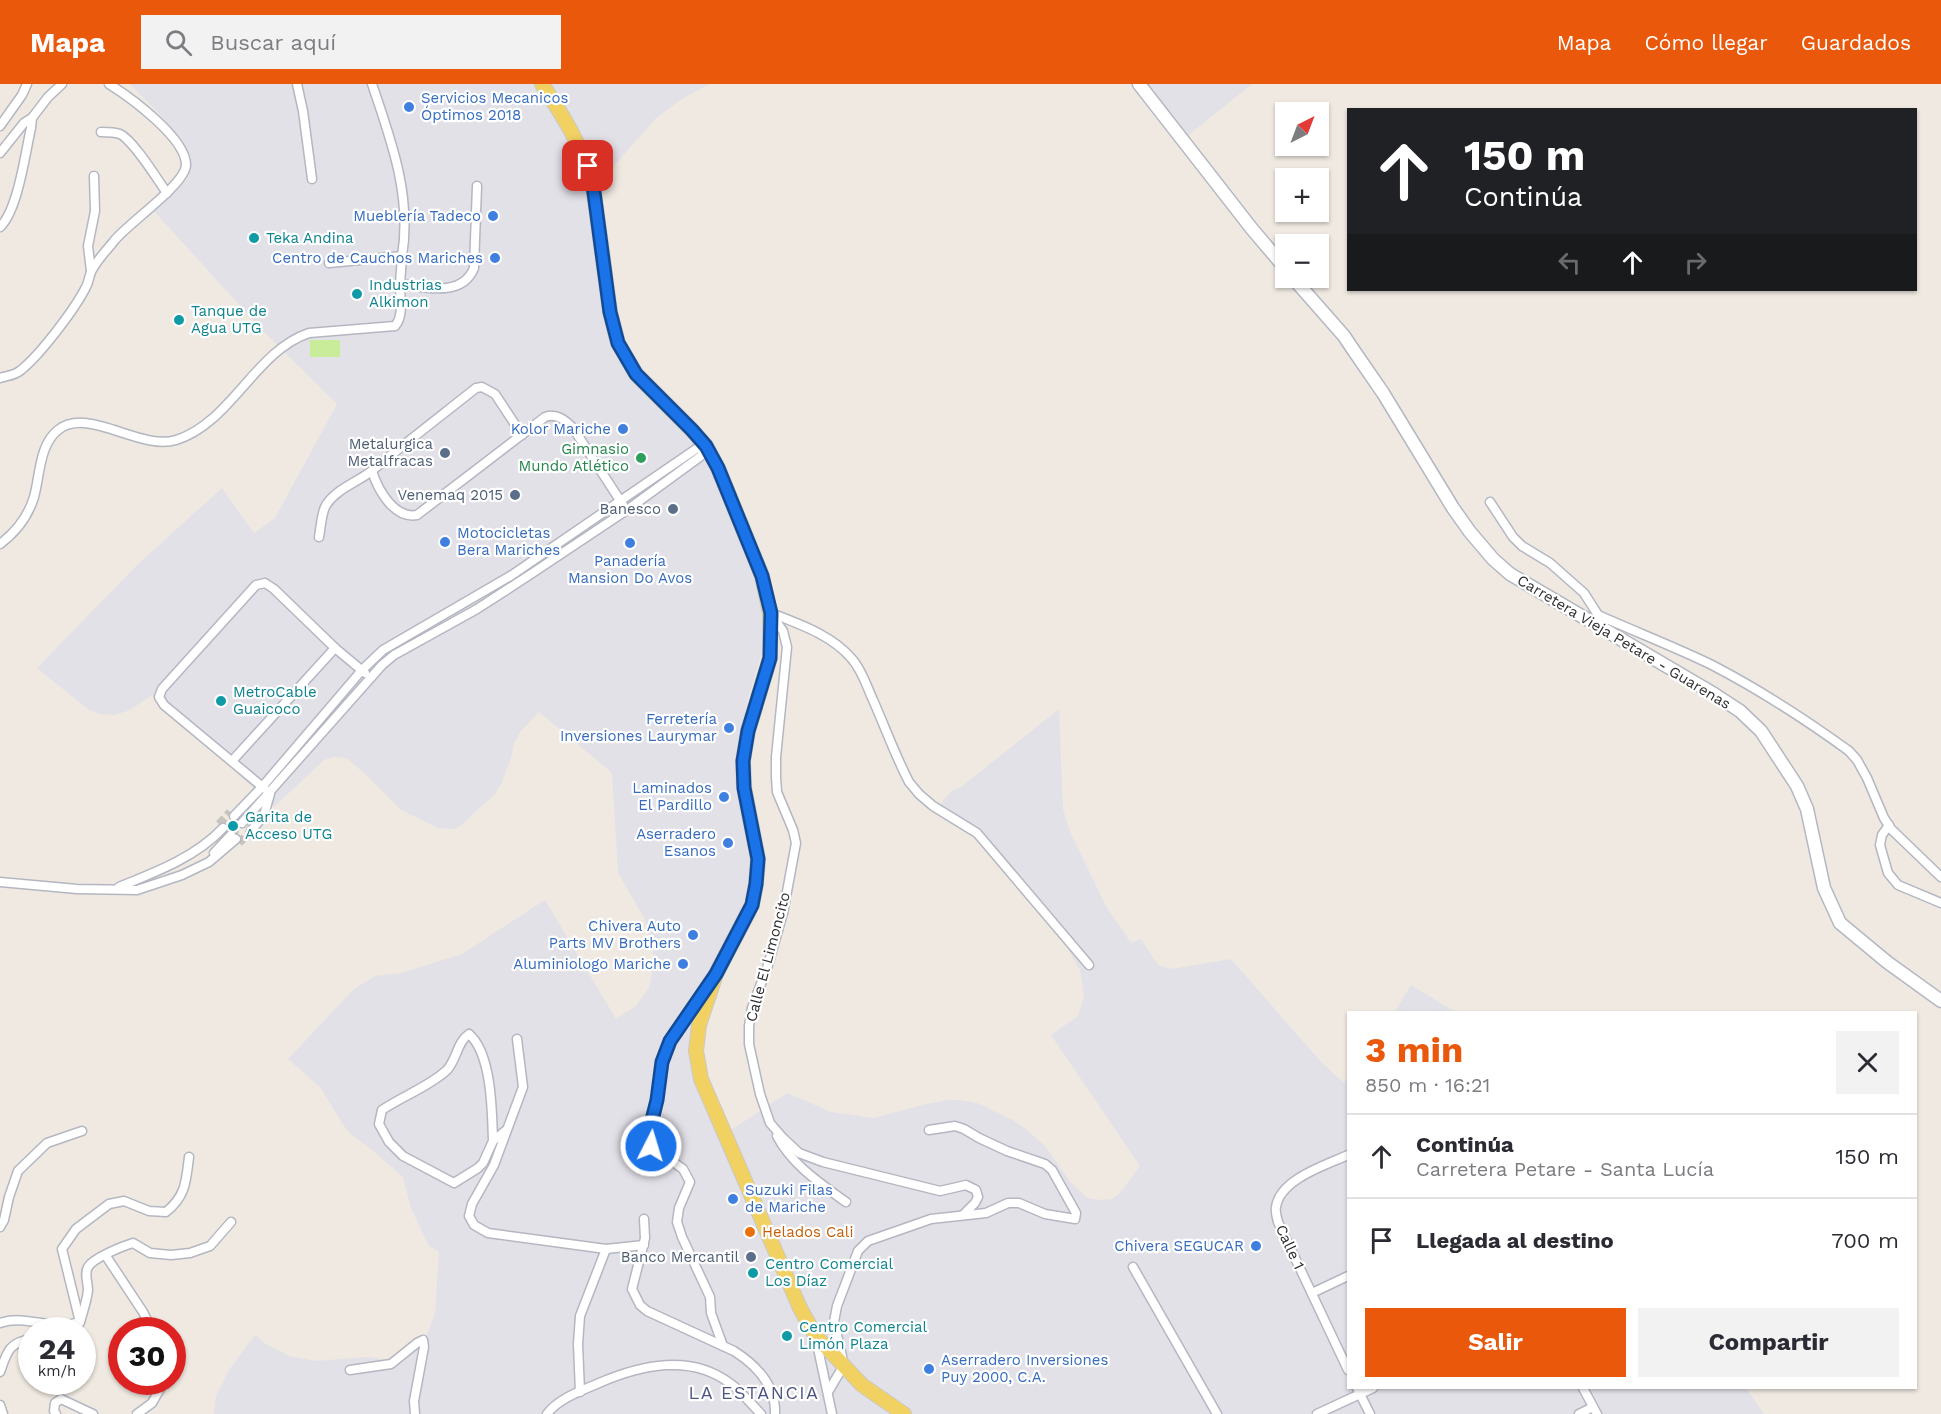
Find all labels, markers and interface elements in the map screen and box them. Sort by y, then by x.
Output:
search box [141,15,561,69]
text: Mapa [30,26,105,59]
icon: search [162,26,195,59]
text: Buscar aquí [210,30,336,55]
text: Mapa [1557,30,1611,55]
text: Cómo llegar [1644,30,1768,55]
text: Guardados [1801,30,1911,55]
place label: Servicios Mecanicos Óptimos 2018 [421,89,569,124]
marker: Servicios Mecanicos Óptimos 2018 [402,100,416,114]
north arrow [1275,102,1329,156]
map controls [1275,102,1329,288]
text: 150 m [1464,131,1585,180]
icon: ahead [1365,132,1443,210]
pin [562,140,613,191]
icon: arrive [571,149,604,182]
button: + [1275,168,1329,222]
text: Continúa [1464,181,1582,213]
place label: Mueblería Tadeco [353,207,481,225]
marker: Mueblería Tadeco [486,209,500,223]
place label: Teka Andina [266,229,354,247]
marker: Teka Andina [247,231,261,245]
button: − [1275,234,1329,288]
icon: left [1553,246,1586,279]
icon: ahead [1616,246,1649,279]
icon: right [1679,246,1712,279]
place label: Centro de Cauchos Mariches [272,249,483,267]
marker: Centro de Cauchos Mariches [488,251,502,265]
place label: Industrias Alkimon [369,276,442,311]
marker: Industrias Alkimon [350,287,364,301]
place label: Tanque de Agua UTG [191,302,267,337]
marker: Tanque de Agua UTG [172,313,186,327]
place label: Kolor Mariche [511,420,611,438]
marker: Kolor Mariche [616,422,630,436]
place label: Metalurgica Metalfracas [347,435,433,470]
place label: Gimnasio Mundo Atlético [518,440,629,475]
marker: Metalurgica Metalfracas [438,446,452,460]
marker: Gimnasio Mundo Atlético [634,451,648,465]
place label: Venemaq 2015 [397,486,503,504]
marker: Venemaq 2015 [508,488,522,502]
place label: Banesco [599,500,661,518]
marker: Banesco [666,502,680,516]
place label: Motocicletas Bera Mariches [457,524,560,559]
marker: Motocicletas Bera Mariches [438,535,452,549]
marker: Panadería Mansion Do Avos [623,536,637,550]
place label: Panadería Mansion Do Avos [568,552,692,587]
street label: Carretera Vieja Petare - Guarenas [1514,571,1734,713]
place label: MetroCable Guaicoco [233,683,317,718]
marker: MetroCable Guaicoco [214,694,228,708]
place label: Ferretería Inversiones Laurymar [560,710,718,745]
marker: Ferretería Inversiones Laurymar [722,721,736,735]
place label: Laminados El Pardillo [632,779,712,814]
marker: Laminados El Pardillo [717,790,731,804]
place label: Garita de Acceso UTG [245,808,332,843]
marker: Garita de Acceso UTG [226,819,240,833]
place label: Aserradero Esanos [636,825,716,860]
marker: Aserradero Esanos [721,836,735,850]
street label: Calle El Limoncito [742,890,794,1024]
place label: Chivera Auto Parts MV Brothers [549,917,681,952]
marker: Chivera Auto Parts MV Brothers [686,928,700,942]
place label: Aluminiologo Mariche [513,955,671,973]
marker: Aluminiologo Mariche [676,957,690,971]
text: 3 min [1365,1029,1463,1071]
button: close [1836,1031,1899,1094]
text: 850 m · 16:21 [1365,1073,1490,1097]
position arrow [619,1114,683,1178]
text: Continúa [1416,1132,1514,1157]
icon: ahead [1365,1140,1398,1173]
text: 150 m [1835,1144,1899,1169]
text: Carretera Petare - Santa Lucía [1416,1157,1714,1181]
place label: Suzuki Filas de Mariche [745,1181,833,1216]
marker: Suzuki Filas de Mariche [726,1192,740,1206]
street label: Calle 1 [1272,1222,1308,1272]
place label: Helados Cali [762,1223,853,1241]
icon: arrive [1365,1224,1398,1257]
marker: Helados Cali [743,1225,757,1239]
text: Llegada al destino [1416,1228,1614,1253]
text: 700 m [1831,1228,1899,1253]
place label: Chivera SEGUCAR [1114,1237,1244,1255]
marker: Chivera SEGUCAR [1249,1239,1263,1253]
place label: Banco Mercantil [621,1248,739,1266]
marker: Banco Mercantil [744,1250,758,1264]
place label: Centro Comercial Los Díaz [765,1255,893,1290]
marker: Centro Comercial Los Díaz [746,1266,760,1280]
button: Salir [1365,1308,1626,1377]
button: Compartir [1638,1308,1899,1377]
speed limit sign: 30 [108,1317,186,1395]
place label: Centro Comercial Limón Plaza [799,1318,927,1353]
marker: Centro Comercial Limón Plaza [780,1329,794,1343]
text: 24 [39,1331,75,1366]
place label: Aserradero Inversiones Puy 2000, C.A. [941,1351,1109,1386]
text: km/h [38,1362,76,1380]
marker: Aserradero Inversiones Puy 2000, C.A. [922,1362,936,1376]
district label: LA ESTANCIA [689,1382,819,1403]

